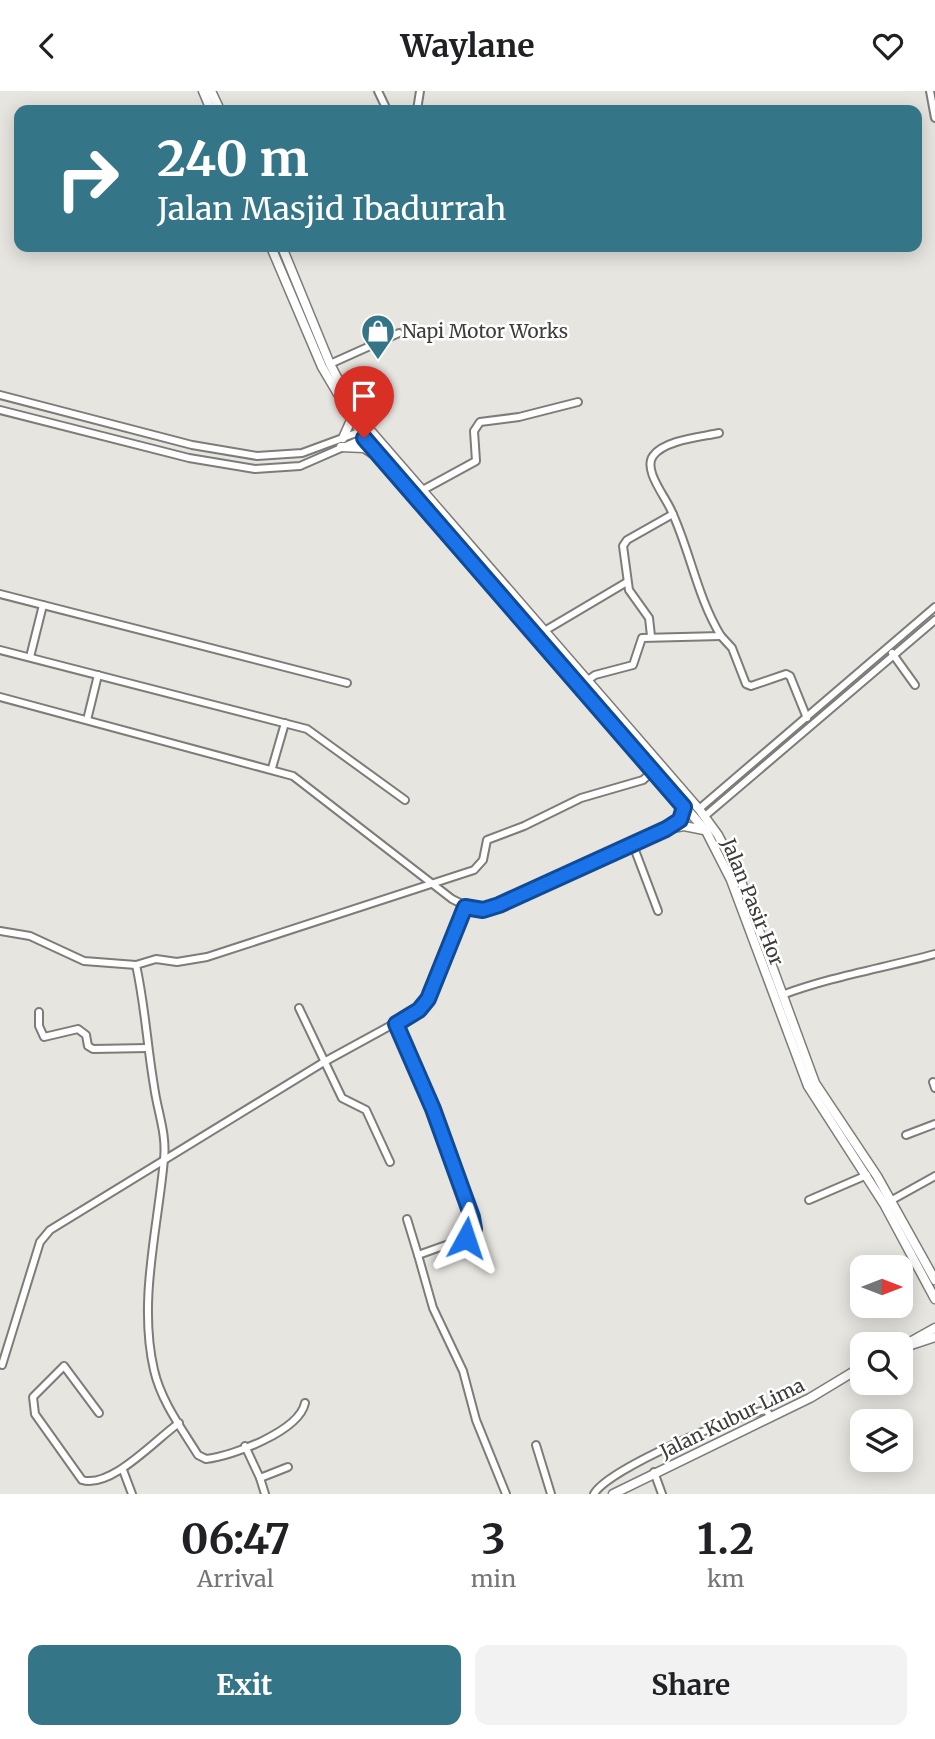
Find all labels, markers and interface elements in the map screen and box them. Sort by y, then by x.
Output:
text: Waylane [400,26,535,66]
icon: back [28,27,66,65]
icon: heart [869,27,907,65]
text: 240 m [157,128,309,189]
icon: right [42,133,133,224]
text: Jalan Masjid Ibadurrah [157,189,507,229]
shop icon: Napi Motor Works [359,312,397,361]
place label: Napi Motor Works [402,319,568,343]
pin [334,366,394,438]
icon: arrive [345,377,383,415]
street label: Jalan Pasir Hor [716,834,790,969]
position arrow [429,1201,503,1275]
north arrow [850,1255,914,1318]
map controls [850,1255,913,1472]
button: search [850,1332,913,1395]
street label: Jalan Kubur Lima [655,1373,808,1464]
button: layers [850,1409,913,1472]
text: 06:47 [181,1513,290,1565]
text: 3 [482,1513,506,1565]
text: 1.2 [697,1513,754,1565]
text: Arrival [197,1564,274,1593]
text: min [471,1564,516,1593]
text: km [707,1564,744,1593]
button: Exit [28,1645,461,1725]
button: Share [475,1645,907,1725]

